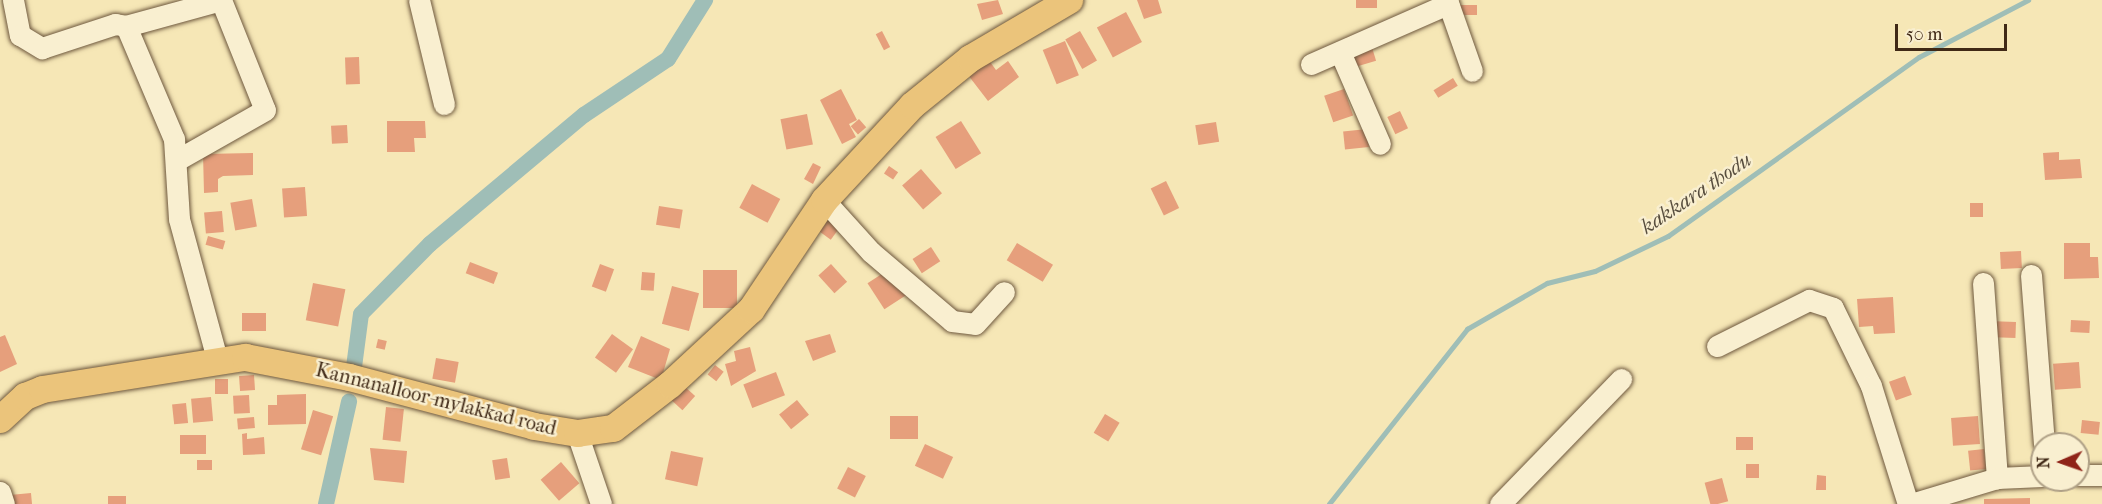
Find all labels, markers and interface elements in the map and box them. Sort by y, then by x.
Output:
scale bar [1898,12,2010,50]
text: 50 m [1906,24,1942,45]
water label: kakkara thodu [1636,147,1756,239]
street label: Kannanalloor-mylakkad road [313,357,559,441]
north arrow [2030,432,2090,492]
text: N [2034,456,2053,469]

